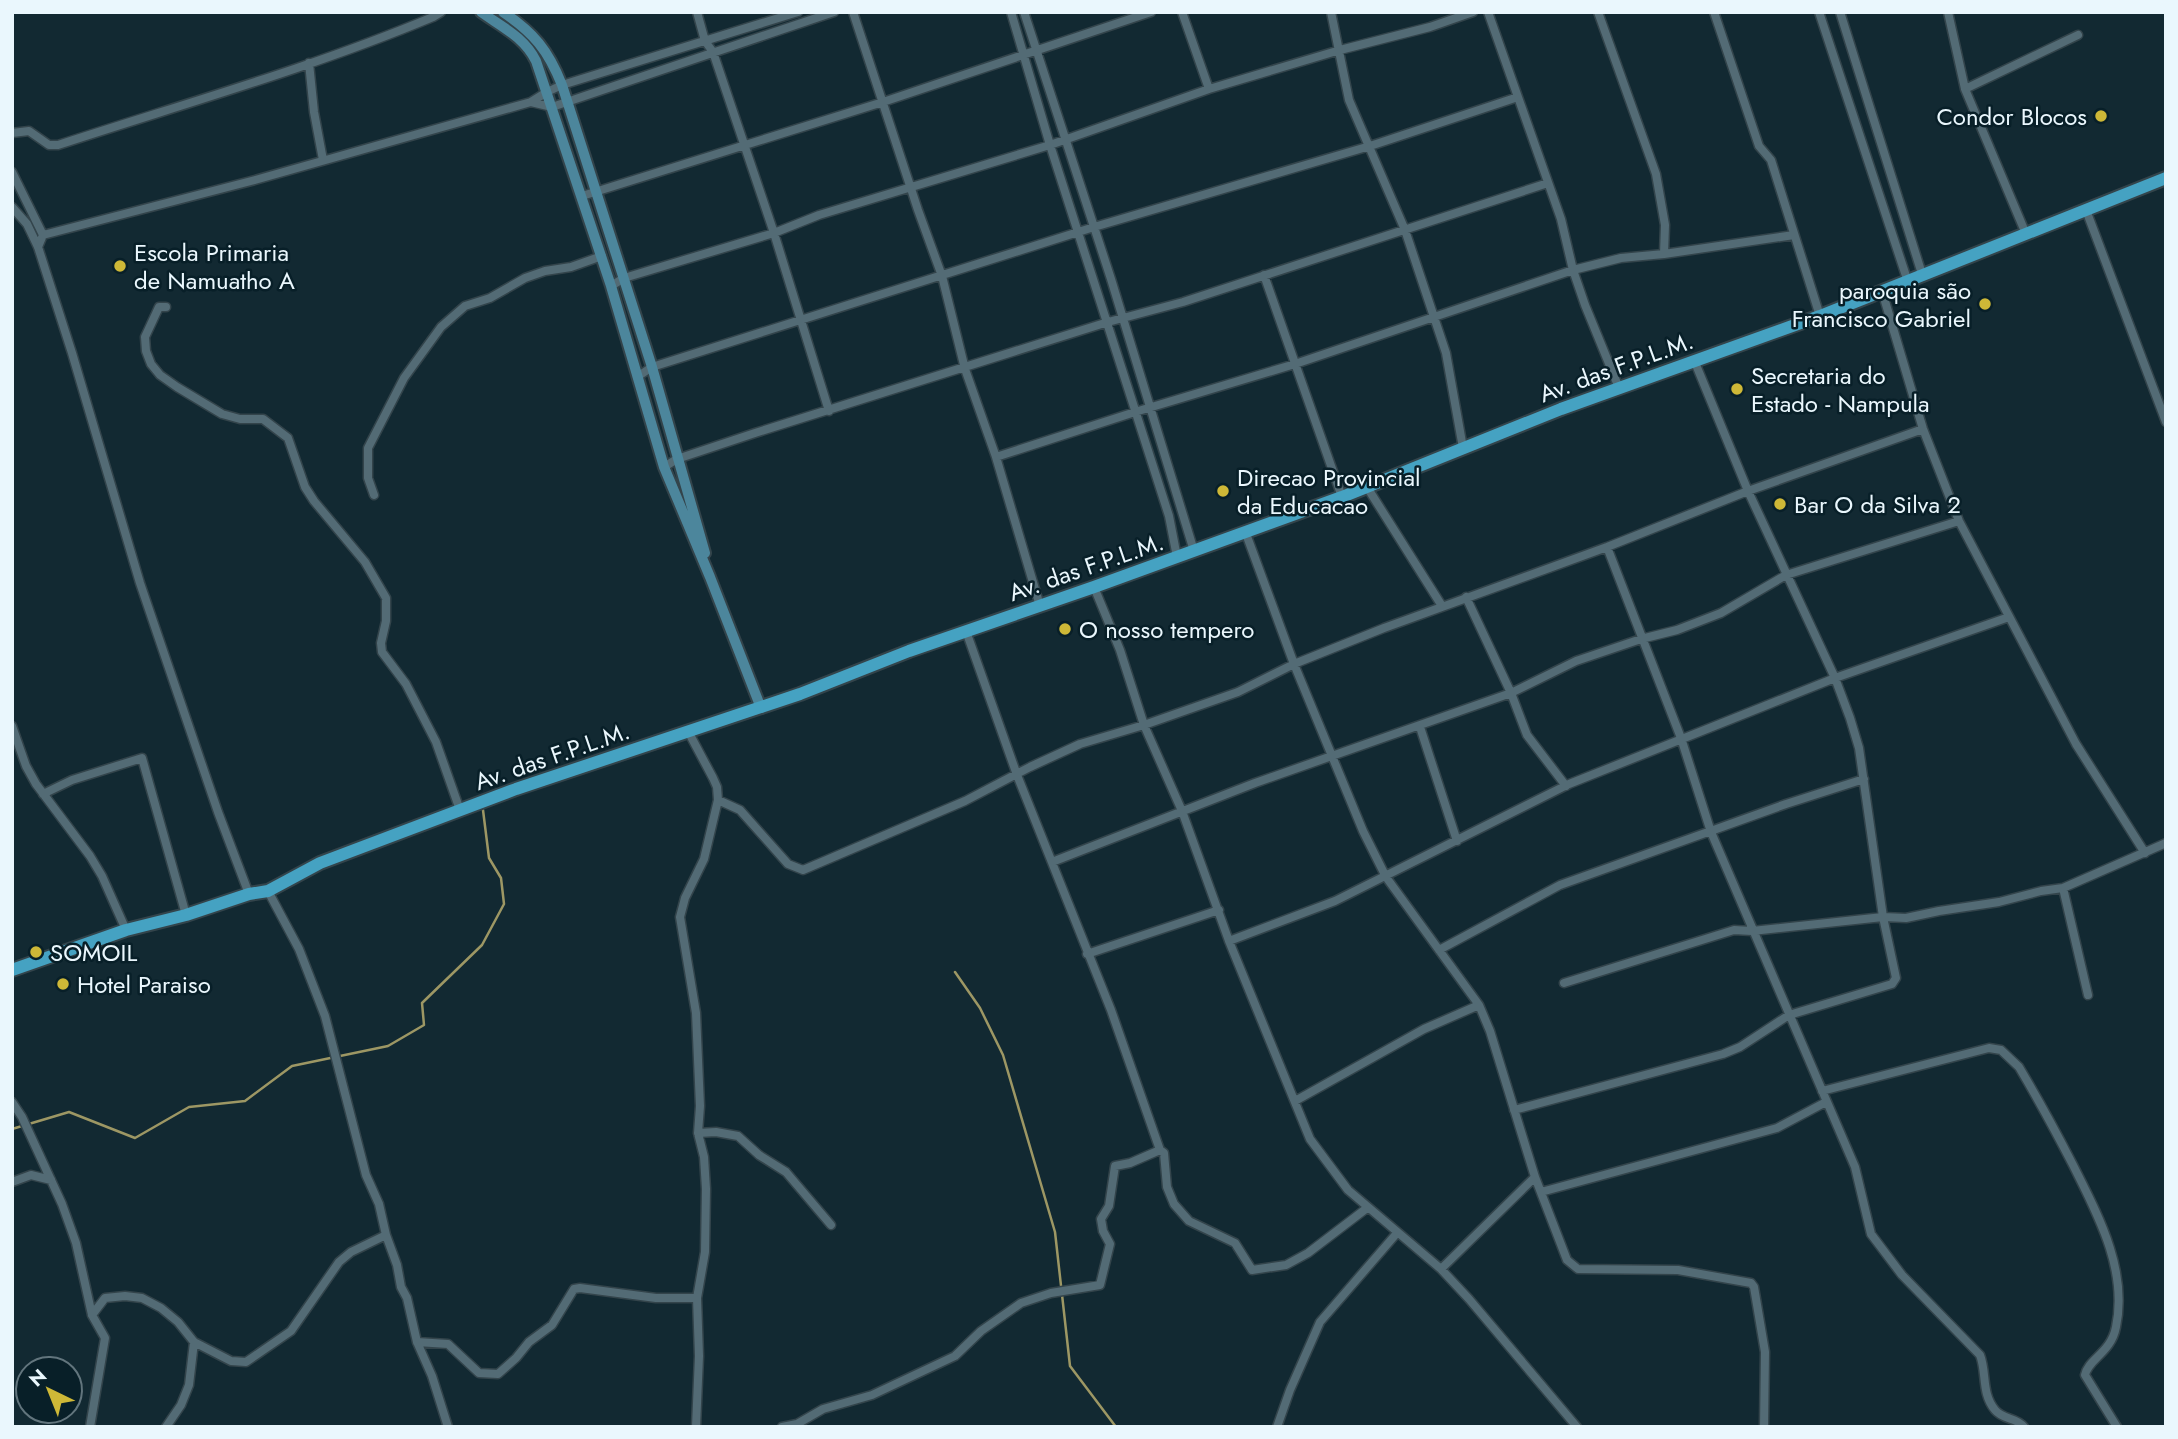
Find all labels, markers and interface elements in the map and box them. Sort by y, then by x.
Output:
place label: Condor Blocos [1936,99,2087,134]
marker: Condor Blocos [2093,108,2109,124]
place label: Escola Primaria de Namuatho A [134,235,295,298]
marker: Escola Primaria de Namuatho A [112,258,128,274]
place label: paroquia são Francisco Gabriel [1792,273,1971,336]
marker: paroquia são Francisco Gabriel [1977,296,1993,312]
street label: Av. das F.P.L.M. [1534,323,1698,411]
place label: Secretaria do Estado - Nampula [1751,358,1930,421]
marker: Secretaria do Estado - Nampula [1729,381,1745,397]
place label: Direcao Provincial da Educacao [1237,460,1421,523]
marker: Direcao Provincial da Educacao [1215,483,1231,499]
place label: Bar O da Silva 2 [1794,487,1961,522]
marker: Bar O da Silva 2 [1772,496,1788,512]
street label: Av. das F.P.L.M. [1004,524,1168,610]
place label: O nosso tempero [1079,612,1254,647]
marker: O nosso tempero [1057,621,1073,637]
street label: Av. das F.P.L.M. [470,713,634,799]
place label: SOMOIL [50,935,137,970]
marker: SOMOIL [28,944,44,960]
place label: Hotel Paraiso [77,967,211,1002]
marker: Hotel Paraiso [55,976,71,992]
north arrow [14,1355,84,1425]
text: N [23,1363,52,1393]

